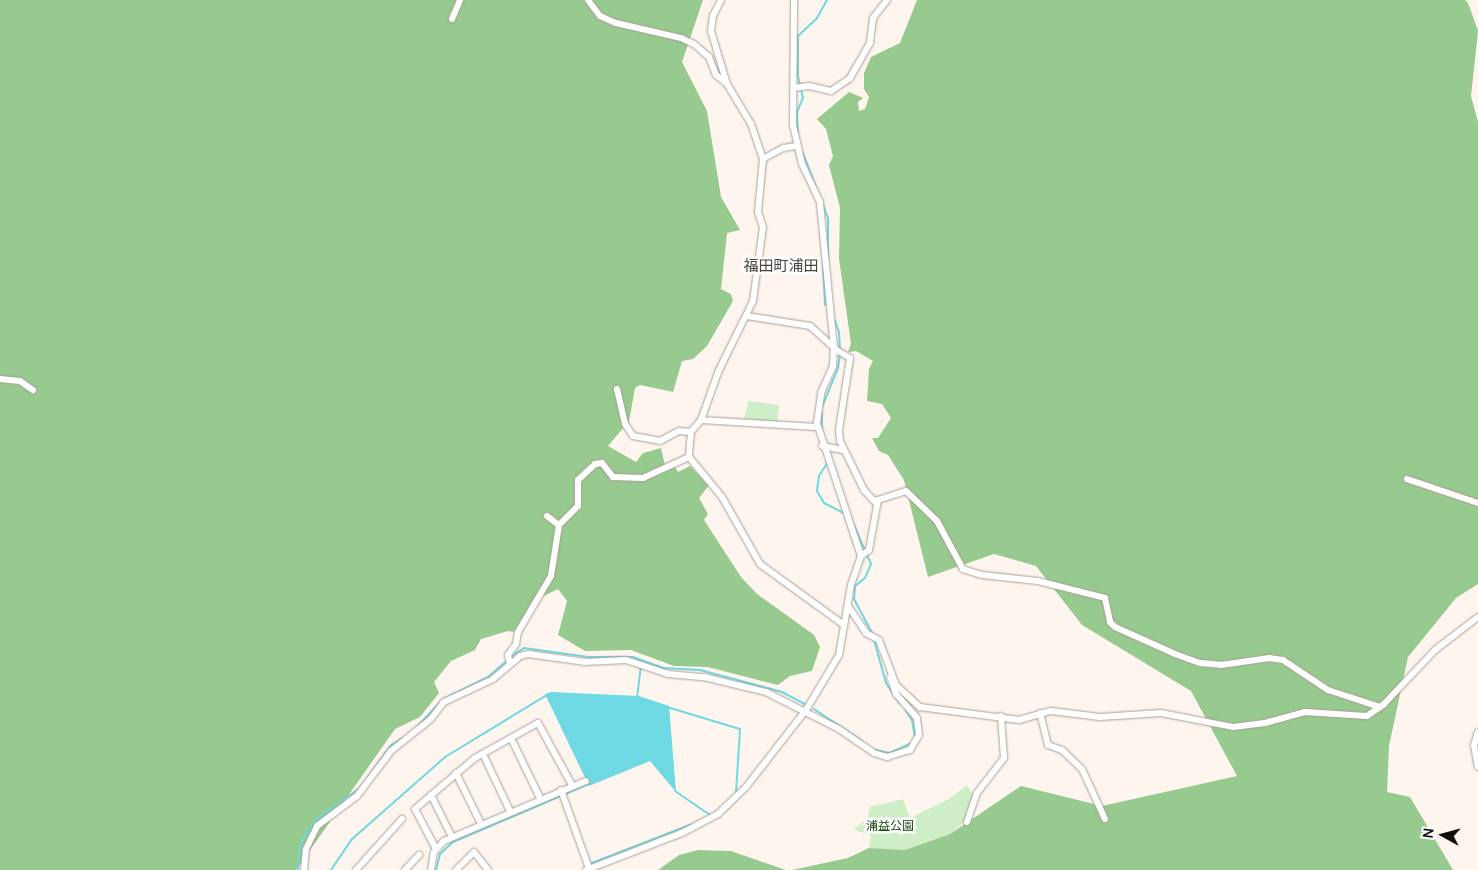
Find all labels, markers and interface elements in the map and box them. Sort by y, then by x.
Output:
district label: 福田町浦田 [744,257,818,275]
north arrow [1418,810,1468,860]
park label: 浦益公園 [866,819,914,833]
text: N [1418,827,1438,839]

